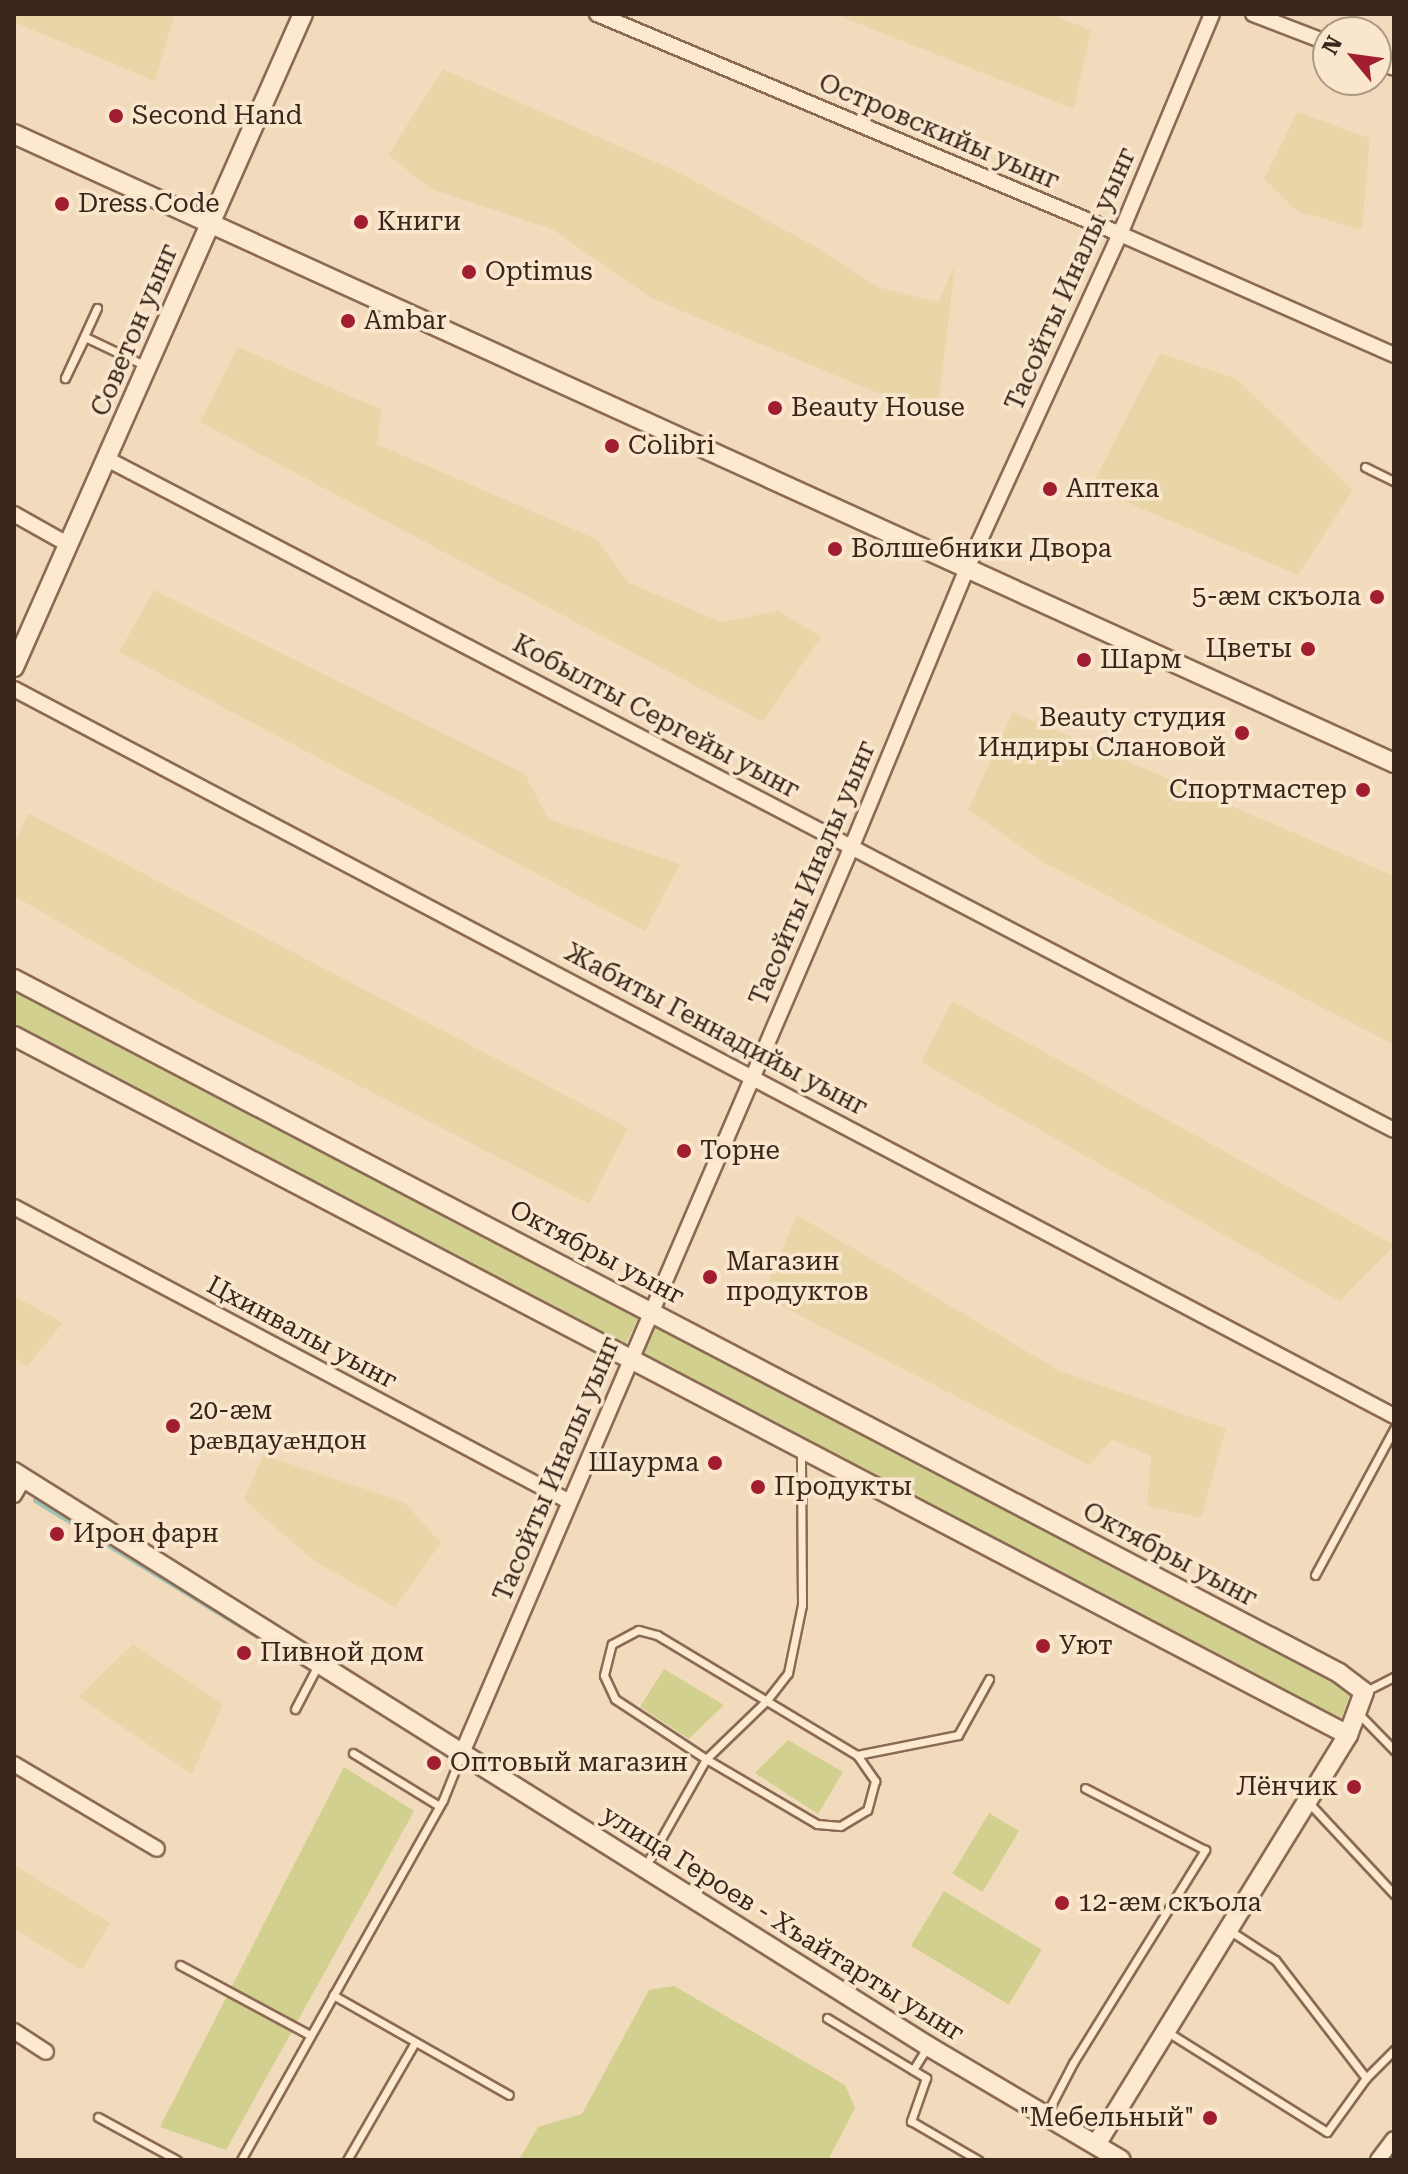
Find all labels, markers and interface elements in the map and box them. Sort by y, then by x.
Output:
north arrow [1312,16,1392,96]
text: N [1317,32,1347,59]
street label: Островскийы уынг [814,67,1064,197]
place label: Second Hand [132,100,302,132]
marker: Second Hand [107,107,125,125]
street label: Тасойты Иналы уынг [999,142,1143,416]
place label: Dress Code [78,188,220,220]
marker: Dress Code [53,195,71,213]
place label: Книги [377,206,461,238]
marker: Книги [352,213,370,231]
street label: Советон уынг [85,239,185,421]
place label: Optimus [485,256,593,288]
marker: Optimus [460,263,478,281]
place label: Ambar [364,305,447,337]
marker: Ambar [339,312,357,330]
place label: Beauty House [791,392,965,424]
marker: Beauty House [766,399,784,417]
place label: Colibri [628,430,715,462]
marker: Colibri [603,437,621,455]
place label: Аптека [1066,473,1159,505]
marker: Аптека [1041,480,1059,498]
place label: Волшебники Двора [851,533,1112,565]
marker: Волшебники Двора [826,540,844,558]
place label: 5-æм скъола [1192,581,1361,613]
marker: 5-æм скъола [1368,588,1386,606]
street label: Кобылты Сергейы уынг [507,628,805,806]
place label: Цветы [1205,633,1292,665]
marker: Цветы [1299,640,1317,658]
place label: Шарм [1100,644,1182,676]
marker: Шарм [1075,651,1093,669]
place label: Beauty студия Индиры Слановой [978,702,1226,764]
marker: Beauty студия Индиры Слановой [1233,724,1251,742]
street label: Тасойты Иналы уынг [743,736,883,1010]
place label: Спортмастер [1169,774,1347,806]
marker: Спортмастер [1354,781,1372,799]
street label: Жабиты Геннадийы уынг [559,937,873,1123]
place label: Торне [700,1135,780,1167]
marker: Торне [675,1142,693,1160]
street label: Октябры уынг [504,1194,690,1312]
place label: Магазин продуктов [726,1246,869,1308]
marker: Магазин продуктов [701,1268,719,1286]
street label: Цхинвалы уынг [201,1270,403,1396]
street label: Тасойты Иналы уынг [487,1332,627,1606]
place label: 20-æм рӕвдауӕндон [189,1395,367,1456]
marker: 20-æм рӕвдауӕндон [164,1417,182,1435]
place label: Шаурма [588,1447,699,1479]
marker: Шаурма [706,1454,724,1472]
place label: Продукты [774,1471,912,1503]
marker: Продукты [749,1478,767,1496]
street label: Октябры уынг [1077,1496,1263,1614]
place label: Ирон фарн [73,1518,219,1550]
marker: Ирон фарн [48,1525,66,1543]
place label: Уют [1059,1630,1113,1662]
place label: Пивной дом [260,1637,424,1669]
marker: Уют [1034,1637,1052,1655]
marker: Пивной дом [235,1644,253,1662]
place label: Оптовый магазин [450,1747,688,1779]
marker: Оптовый магазин [425,1754,443,1772]
place label: Лёнчик [1236,1771,1338,1803]
marker: Лёнчик [1345,1778,1363,1796]
street label: улица Героев - Хъайтарты уынг [596,1799,970,2049]
place label: 12-æм скъола [1078,1887,1262,1919]
marker: 12-æм скъола [1053,1894,1071,1912]
place label: "Мебельный" [1020,2102,1194,2134]
marker: "Мебельный" [1201,2109,1219,2127]

